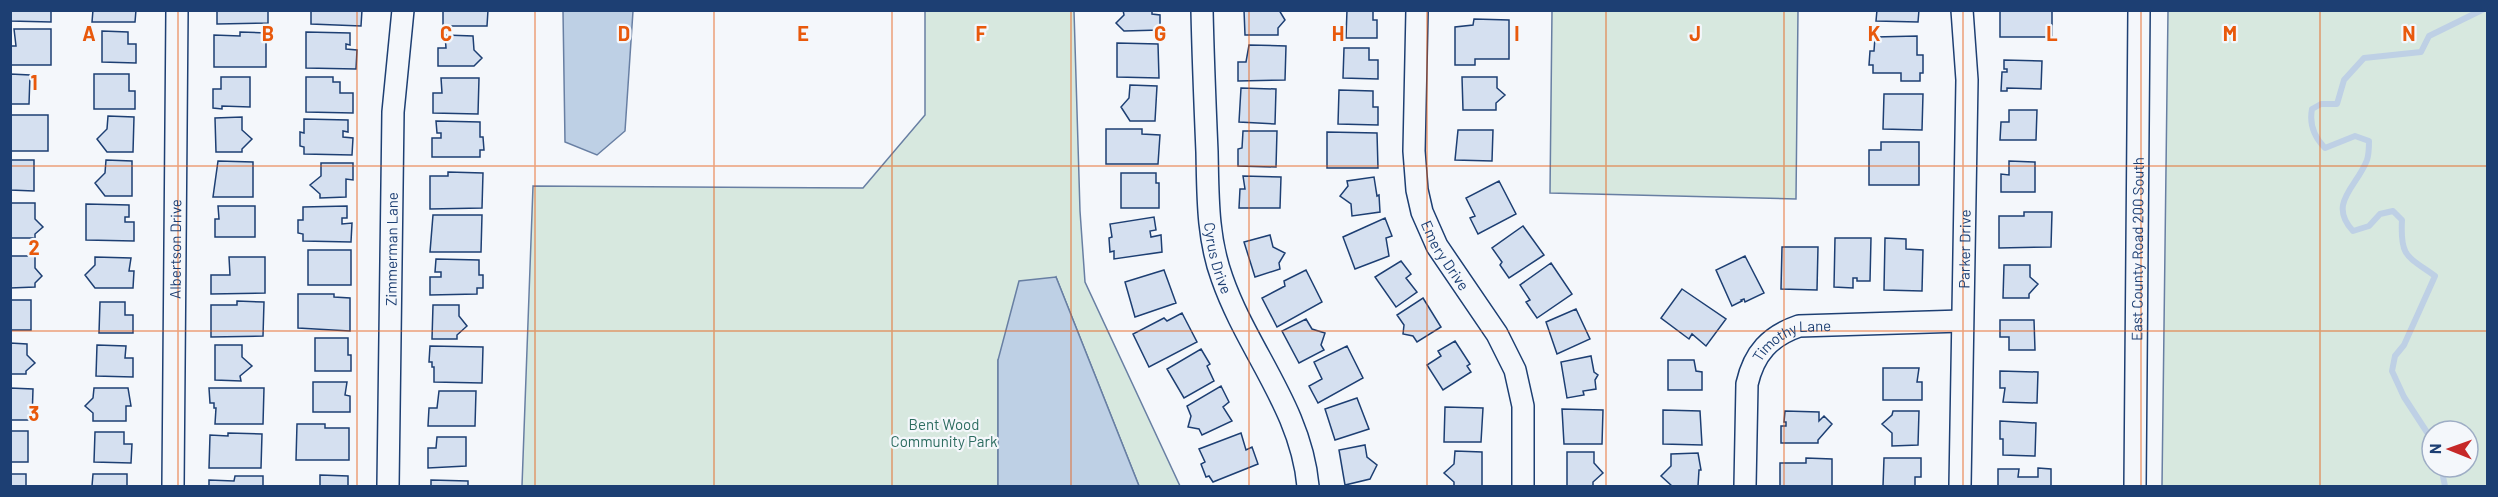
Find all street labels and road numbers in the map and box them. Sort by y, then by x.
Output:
street label: East County Road 200 South [2127,157,2147,341]
street label: Zimmerman Lane [381,192,401,306]
street label: Albertson Drive [166,199,184,299]
street label: Parker Drive [1954,209,1974,289]
street label: Emery Drive [1418,217,1473,294]
street label: Cyrus Drive [1201,221,1236,296]
street label: Timothy Lane [1748,316,1831,364]

